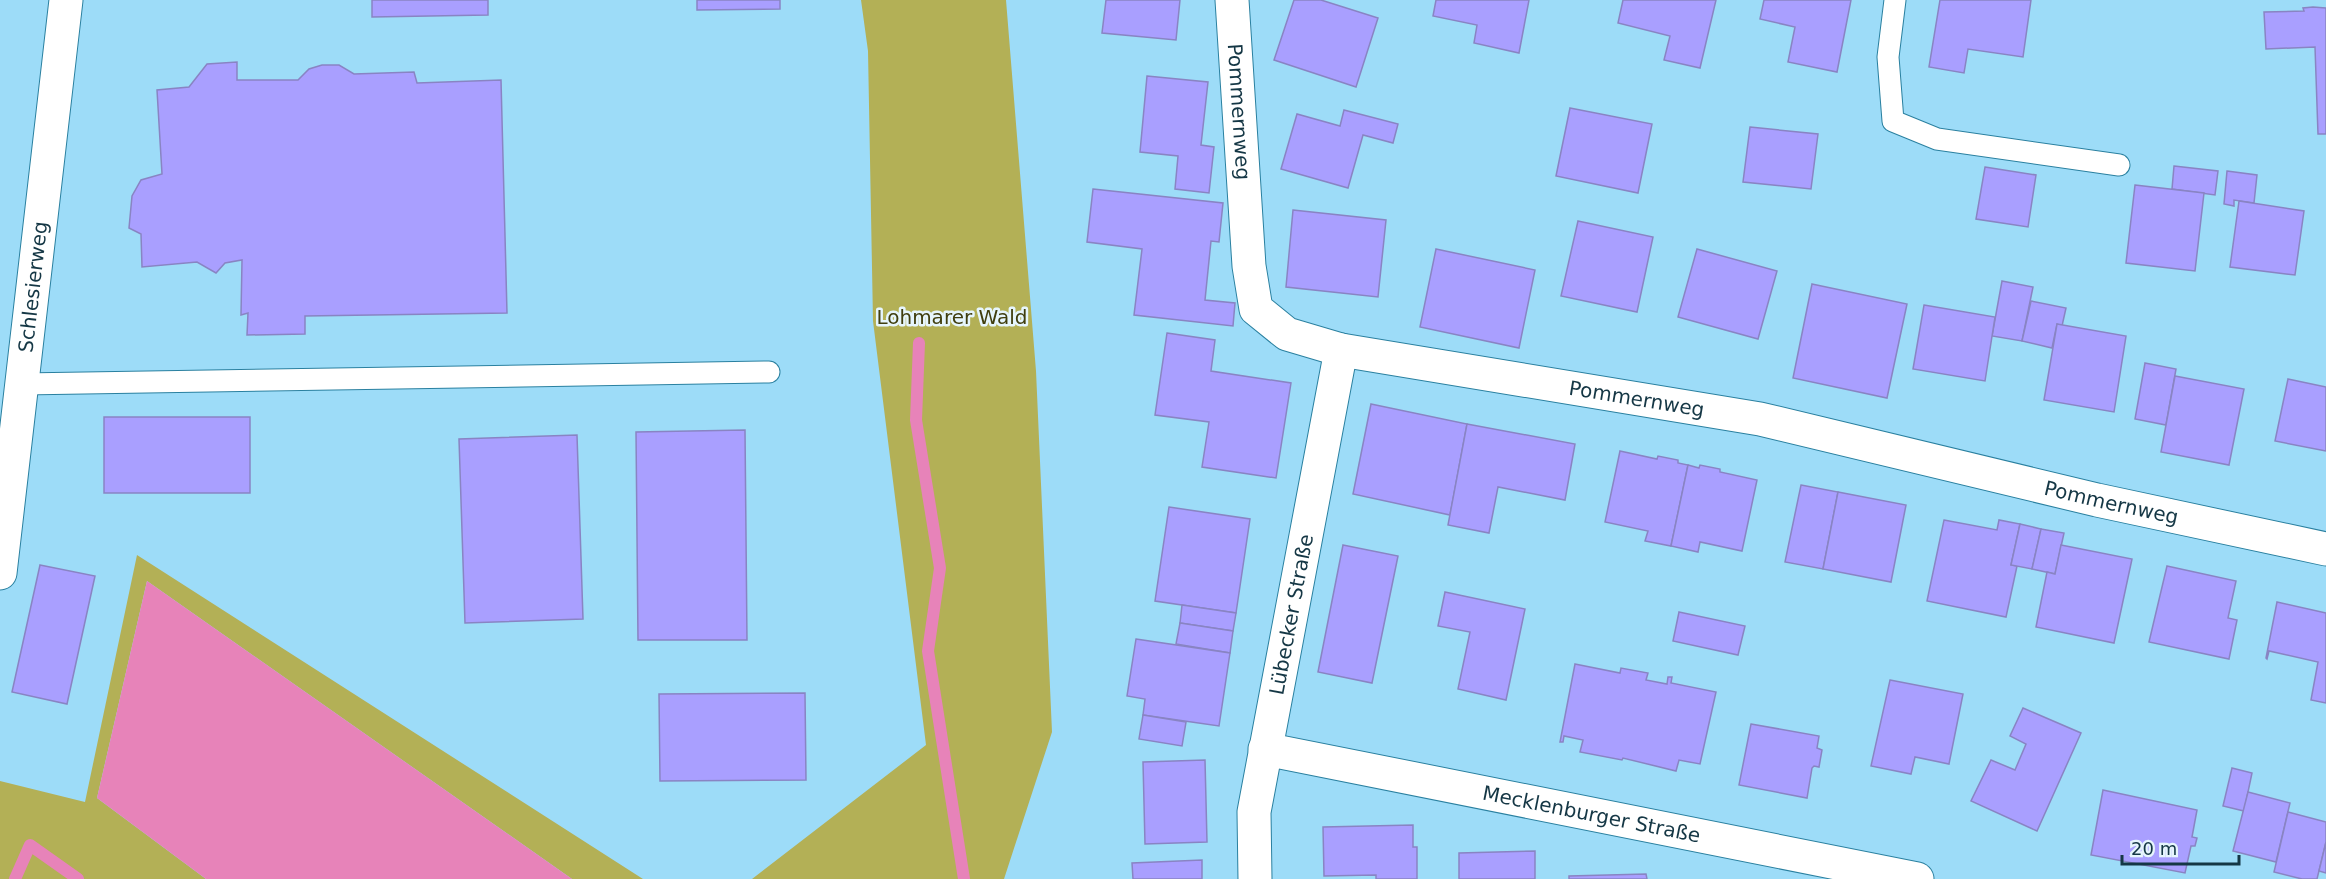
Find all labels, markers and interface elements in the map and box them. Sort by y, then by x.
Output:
street label: Pommernweg [1223,43,1255,181]
street label: Schlesierweg [13,220,52,354]
park label: Lohmarer Wald [876,305,1028,329]
street label: Pommernweg [1567,376,1706,422]
street label: Pommernweg [2042,476,2181,529]
street label: Lübecker Straße [1264,532,1318,697]
street label: Mecklenburger Straße [1481,781,1703,848]
scale bar [2122,828,2239,866]
text: 20 m [2131,838,2177,859]

